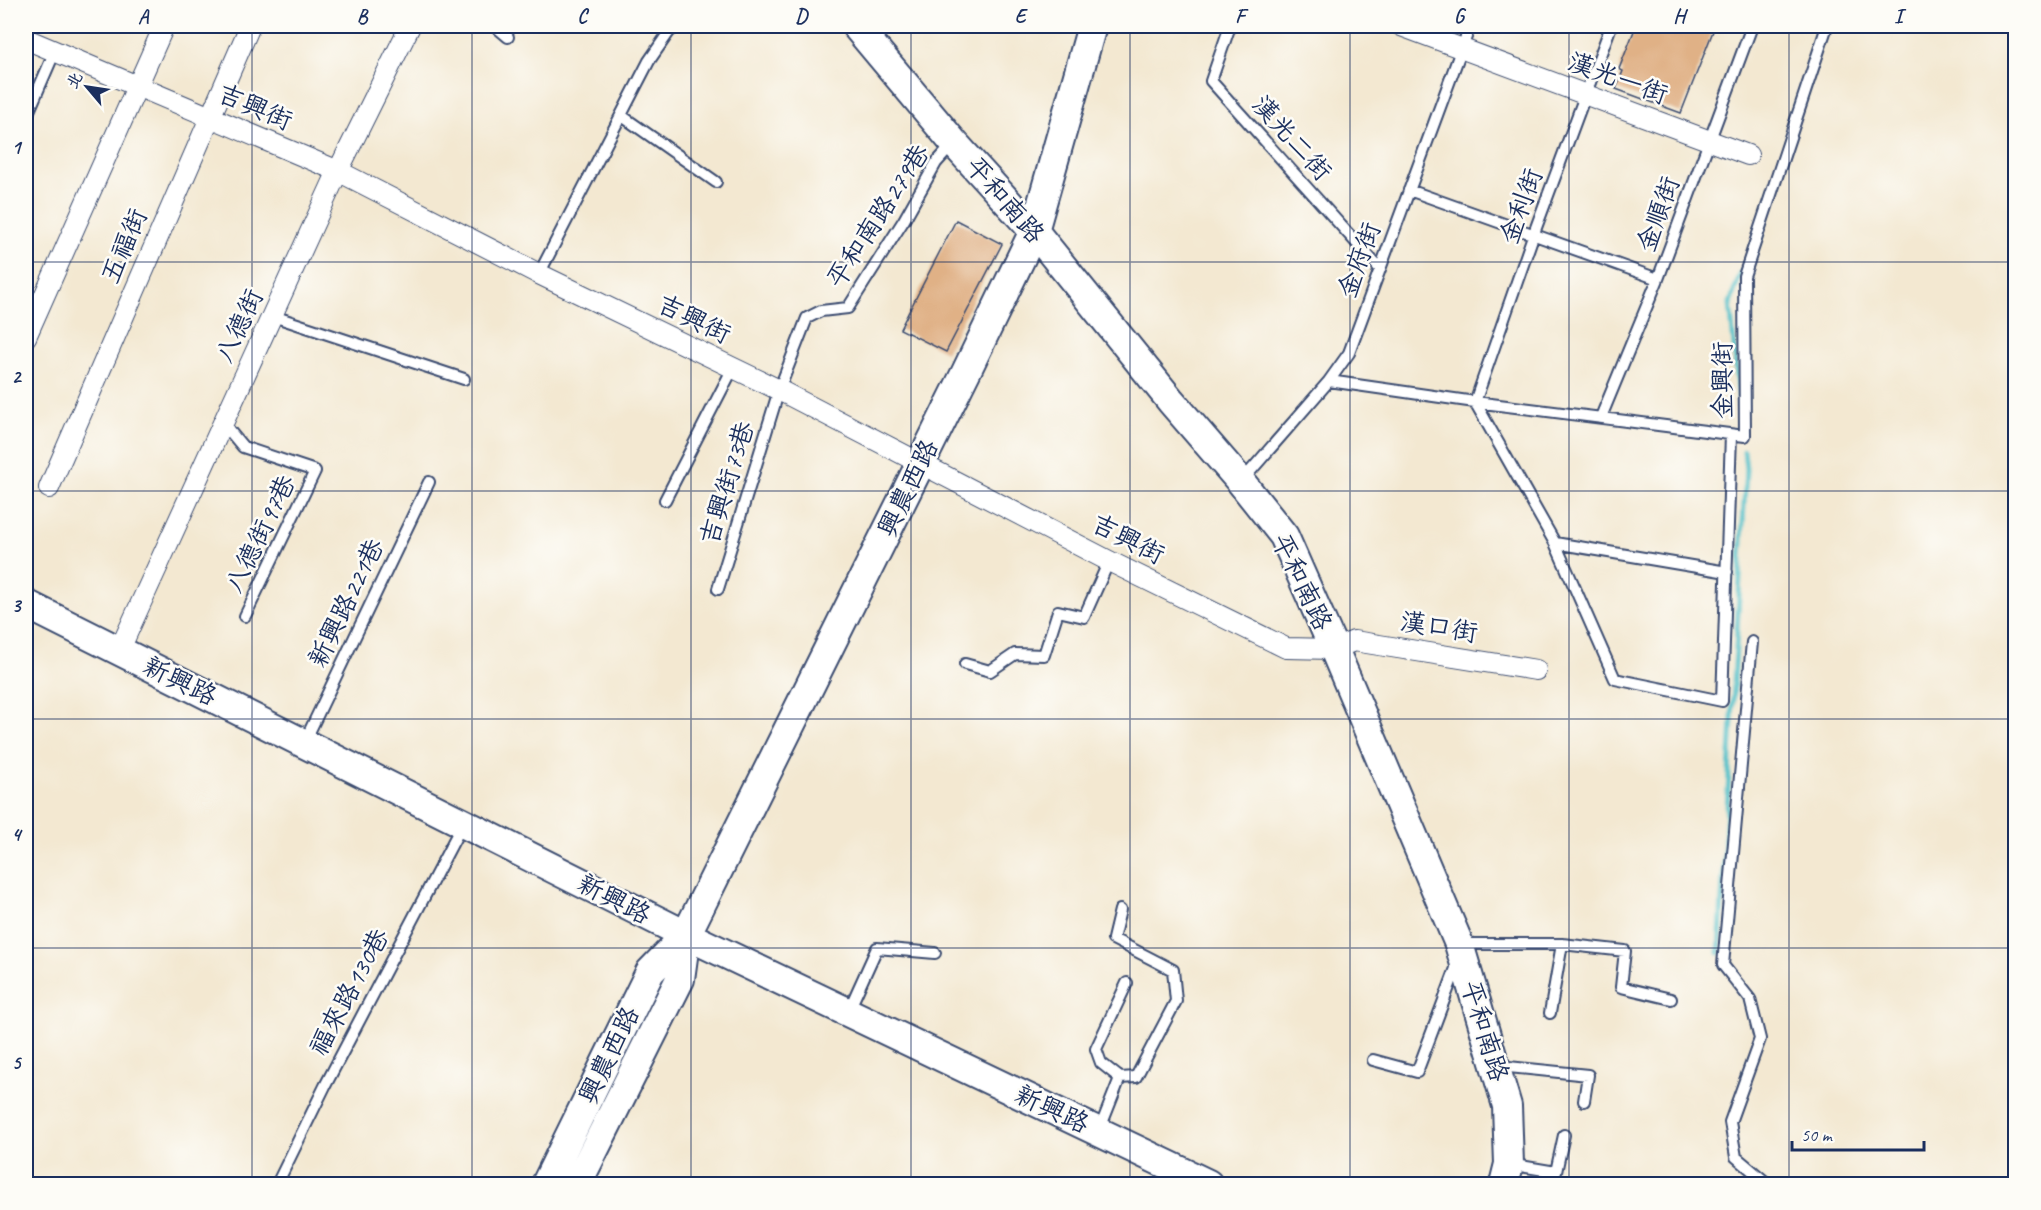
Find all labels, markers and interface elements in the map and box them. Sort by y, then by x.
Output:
text: A [138,4,150,29]
text: B [357,4,369,29]
text: C [577,4,589,29]
text: D [795,4,809,29]
text: E [1015,4,1029,29]
text: F [1235,4,1249,29]
text: G [1454,4,1467,29]
text: H [1673,4,1688,29]
text: I [1894,4,1907,29]
street label: 漢光一街 [1563,45,1673,111]
north arrow [57,57,117,117]
text: 北 [62,68,87,92]
street label: 吉興街 [213,77,297,137]
street label: 漢光二街 [1245,88,1339,188]
text: 1 [12,135,23,160]
street label: 平和南路279巷 [819,138,937,294]
street label: 平和南路 [958,150,1052,250]
street label: 金利街 [1492,164,1550,248]
street label: 金順街 [1629,172,1687,256]
street label: 五福街 [94,204,154,288]
street label: 金府街 [1330,218,1388,302]
street label: 八德街 [208,284,270,368]
street label: 吉興街 [652,287,736,351]
street label: 金興街 [1706,341,1739,419]
text: 2 [12,364,23,389]
street label: 吉興街73巷 [693,417,761,549]
street label: 興農西路 [870,434,946,542]
street label: 八德街97巷 [217,470,303,598]
street label: 吉興街 [1086,507,1170,571]
street label: 平和南路 [1264,528,1340,636]
street label: 新興路221巷 [301,533,391,673]
text: 3 [12,593,23,618]
street label: 漢口街 [1398,605,1480,649]
street label: 新興路 [138,649,222,713]
text: 4 [12,822,24,847]
street label: 新興路 [572,867,656,931]
street label: 福來路130巷 [302,923,396,1061]
street label: 平和南路 [1454,976,1516,1086]
street label: 興農西路 [571,1001,647,1109]
text: 5 [12,1050,23,1075]
street label: 新興路 [1010,1078,1094,1140]
scale bar [1792,1114,1924,1152]
text: 50 m [1801,1124,1834,1146]

